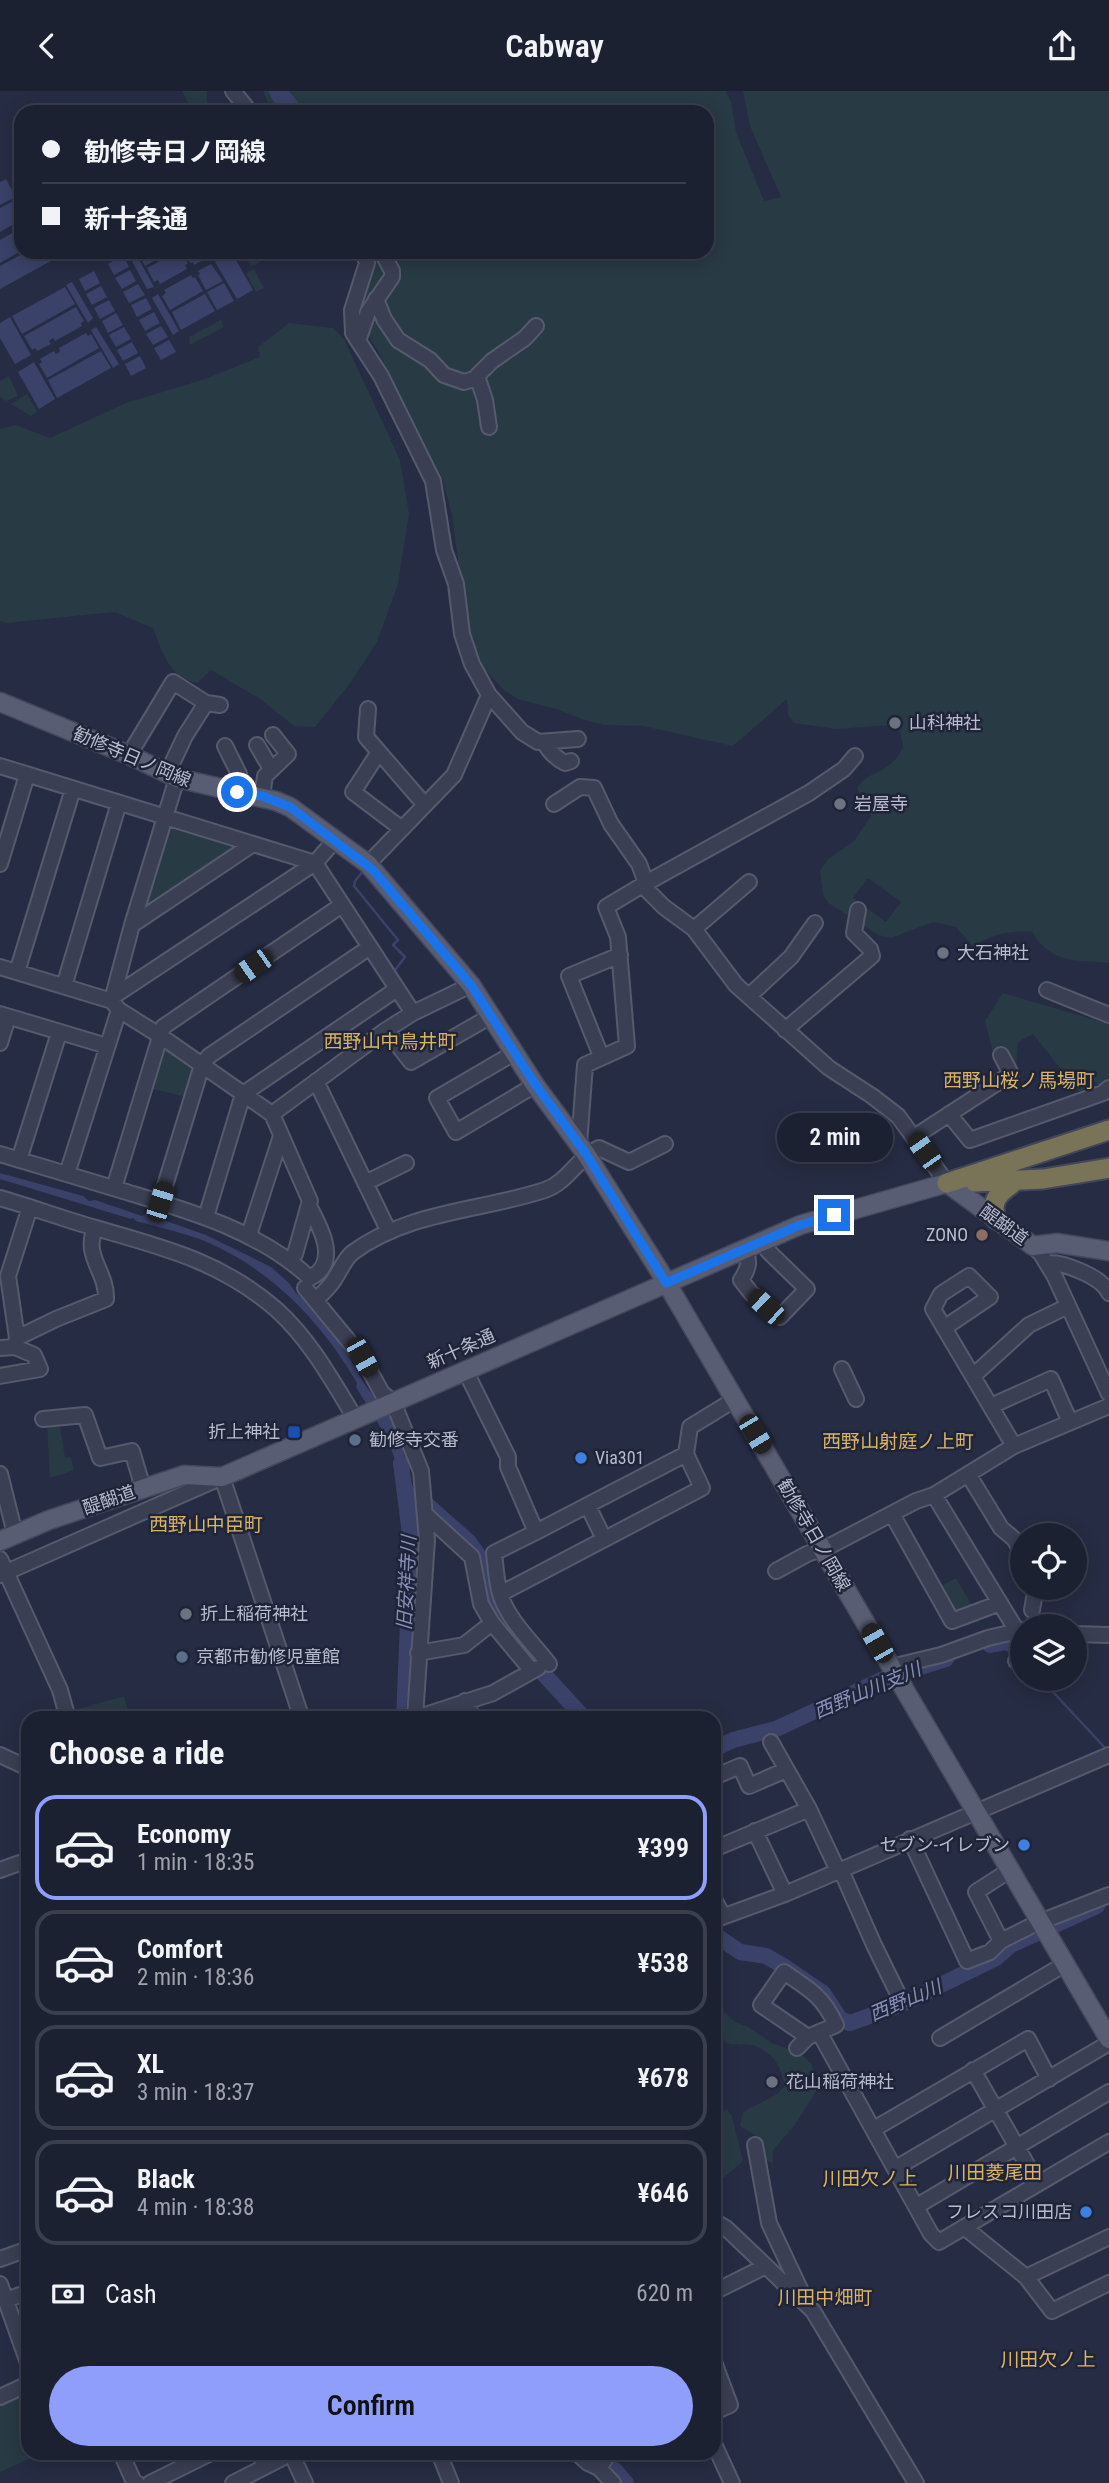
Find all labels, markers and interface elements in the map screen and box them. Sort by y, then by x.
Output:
icon: back [28,27,66,65]
text: Cabway [505,27,604,65]
icon: share [1043,27,1081,65]
text: 勧修寺日ノ岡線 [84,137,266,167]
text: 新十条通 [84,204,188,234]
place label: 山科神社 [909,712,981,733]
marker: 山科神社 [887,715,903,731]
street label: 勧修寺日ノ岡線 [70,722,194,791]
route start [221,776,253,808]
place label: 岩屋寺 [854,793,908,814]
marker: 岩屋寺 [832,796,848,812]
place label: 大石神社 [957,942,1029,963]
car [230,945,277,987]
marker: 大石神社 [935,945,951,961]
district label: 西野山中鳥井町 [323,1030,457,1053]
district label: 西野山桜ノ馬場町 [943,1069,1095,1092]
callout: 2 min [776,1114,892,1163]
text: 2 min [810,1124,860,1151]
car [904,1128,945,1174]
car [144,1179,177,1225]
route end [818,1199,850,1231]
street label: 醍醐道 [976,1200,1032,1249]
place label: ZONO [926,1224,968,1245]
marker: ZONO [974,1227,990,1243]
car [744,1285,789,1329]
street label: 新十条通 [424,1324,498,1373]
car [343,1334,382,1380]
car [736,1411,775,1457]
place label: 折上神社 [208,1421,280,1442]
marker: 折上神社 [286,1424,302,1440]
place label: 勧修寺交番 [369,1429,459,1450]
district label: 西野山射庭ノ上町 [822,1430,974,1453]
marker: 勧修寺交番 [347,1432,363,1448]
place label: Via301 [595,1447,645,1468]
marker: Via301 [573,1450,589,1466]
street label: 勧修寺日ノ岡線 [774,1475,855,1595]
street label: 醍醐道 [80,1481,138,1518]
district label: 西野山中臣町 [149,1513,263,1536]
map controls [1010,1523,1087,1691]
button: locate [1010,1523,1087,1600]
water label: 旧安祥寺川 [393,1533,421,1631]
place label: 折上稲荷神社 [200,1603,308,1624]
marker: 折上稲荷神社 [178,1606,194,1622]
button: layers [1010,1614,1087,1691]
car [858,1620,897,1666]
place label: 京都市勧修児童館 [196,1646,340,1667]
marker: 京都市勧修児童館 [174,1649,190,1665]
water label: 西野山川支川 [810,1657,926,1723]
text: Choose a ride [49,1734,224,1772]
icon: car [53,1816,116,1879]
text: Economy [137,1819,231,1849]
text: ¥399 [637,1833,689,1863]
place label: セブン-イレブン [880,1834,1010,1855]
marker: セブン-イレブン [1016,1837,1032,1853]
text: 1 min · 18:35 [137,1849,254,1876]
icon: car [53,1931,116,1994]
text: Comfort [137,1934,223,1964]
text: ¥538 [637,1948,689,1978]
text: 2 min · 18:36 [137,1964,254,1991]
water label: 西野山川 [866,1974,947,2026]
icon: car [53,2046,116,2109]
text: XL [137,2049,164,2079]
text: ¥678 [637,2063,689,2093]
place label: 花山稲荷神社 [786,2071,894,2092]
marker: 花山稲荷神社 [764,2074,780,2090]
text: 3 min · 18:37 [137,2079,254,2106]
icon: car [53,2161,116,2224]
district label: 川田菱尾田 [947,2161,1043,2184]
text: Black [137,2164,195,2194]
district label: 川田欠ノ上 [822,2167,918,2190]
text: ¥646 [637,2178,689,2208]
text: 4 min · 18:38 [137,2194,254,2221]
place label: フレスコ川田店 [946,2201,1072,2222]
marker: フレスコ川田店 [1078,2204,1094,2220]
icon: cash [49,2275,87,2313]
text: Cash [105,2279,157,2309]
text: 620 m [636,2280,693,2307]
district label: 川田中畑町 [777,2286,873,2309]
district label: 川田欠ノ上 [1000,2348,1096,2371]
button: Confirm [49,2366,693,2446]

